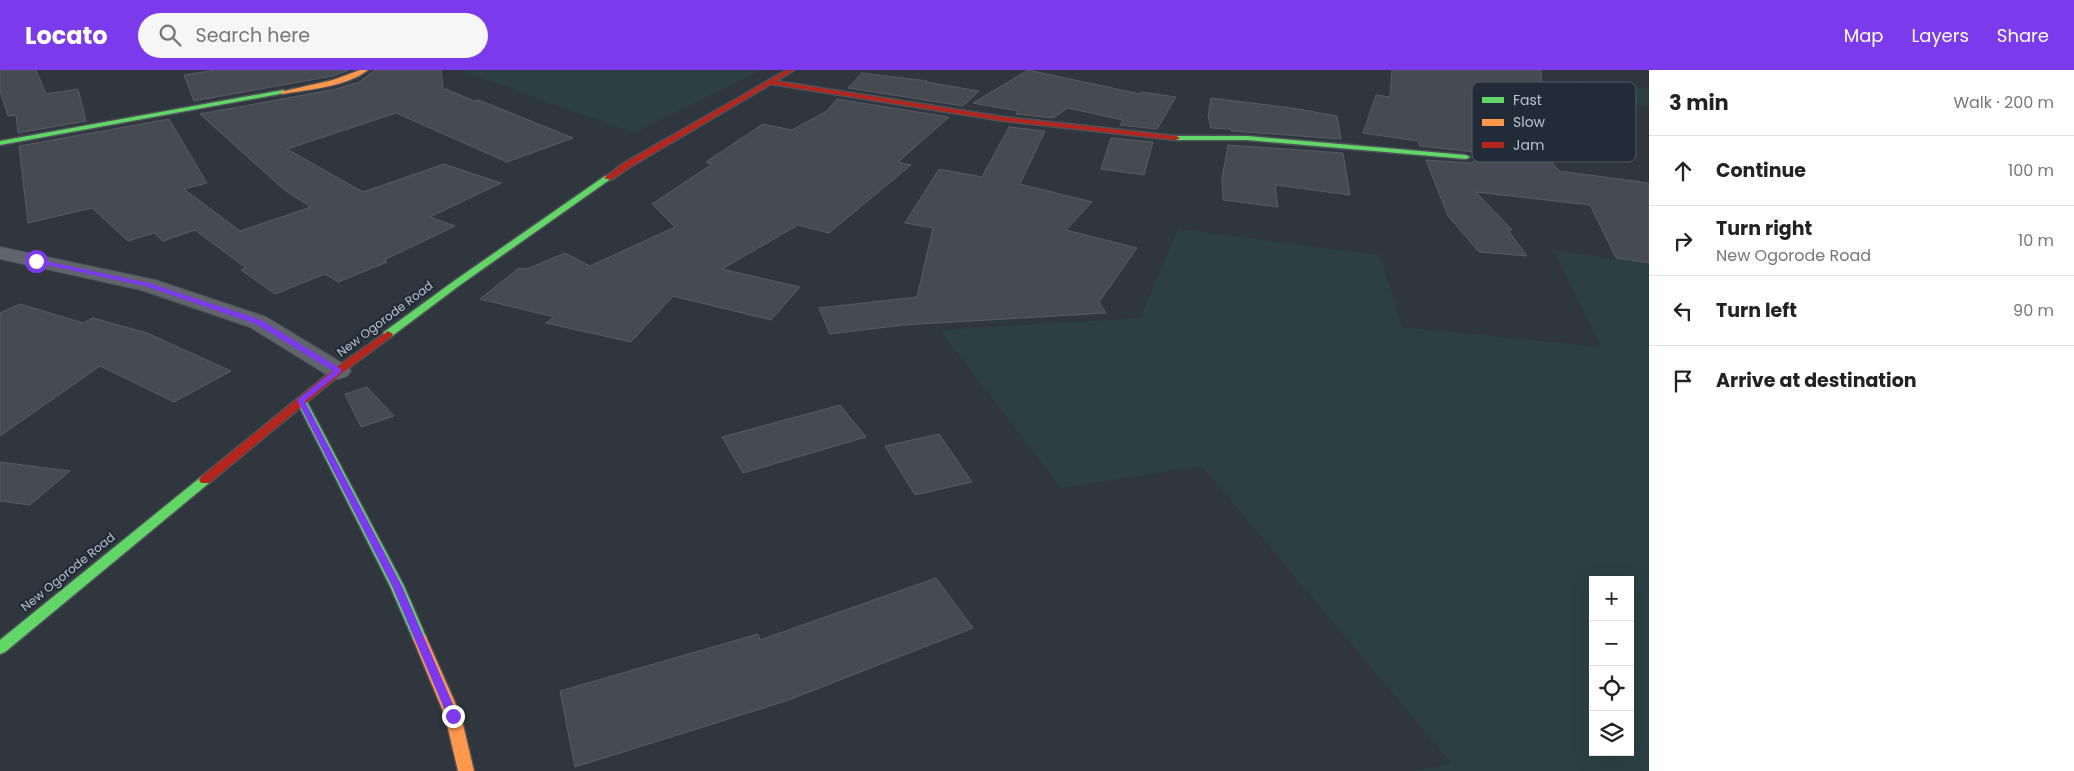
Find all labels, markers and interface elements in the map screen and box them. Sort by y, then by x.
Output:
search box [138,13,488,58]
text: Locato [25,19,108,52]
icon: search [156,21,184,49]
text: Search here [196,22,310,49]
text: Map [1844,23,1884,48]
text: Layers [1912,23,1969,48]
text: Share [1997,23,2049,48]
legend [1472,82,1636,162]
text: 3 min [1669,88,1729,117]
text: Fast [1513,90,1542,110]
text: Walk · 200 m [1953,91,2054,114]
text: Slow [1513,112,1546,132]
text: Jam [1513,135,1544,155]
icon: ahead [1669,157,1697,185]
text: Continue [1716,157,1806,184]
text: 100 m [2008,159,2054,182]
text: Turn right [1716,215,1812,242]
icon: right [1669,227,1697,255]
text: 10 m [2018,229,2054,252]
text: New Ogorode Road [1716,244,1871,267]
route start [25,250,48,273]
street label: New Ogorode Road [333,277,436,360]
icon: left [1669,297,1697,325]
text: Turn left [1716,297,1797,324]
text: 90 m [2013,299,2054,322]
icon: arrive [1669,367,1697,395]
text: Arrive at destination [1716,367,1917,394]
street label: New Ogorode Road [17,528,118,615]
map controls [1589,576,1634,756]
button: + [1589,576,1634,621]
button: − [1589,621,1634,666]
button: locate [1589,666,1634,711]
route end [442,705,465,728]
button: layers [1589,711,1634,756]

